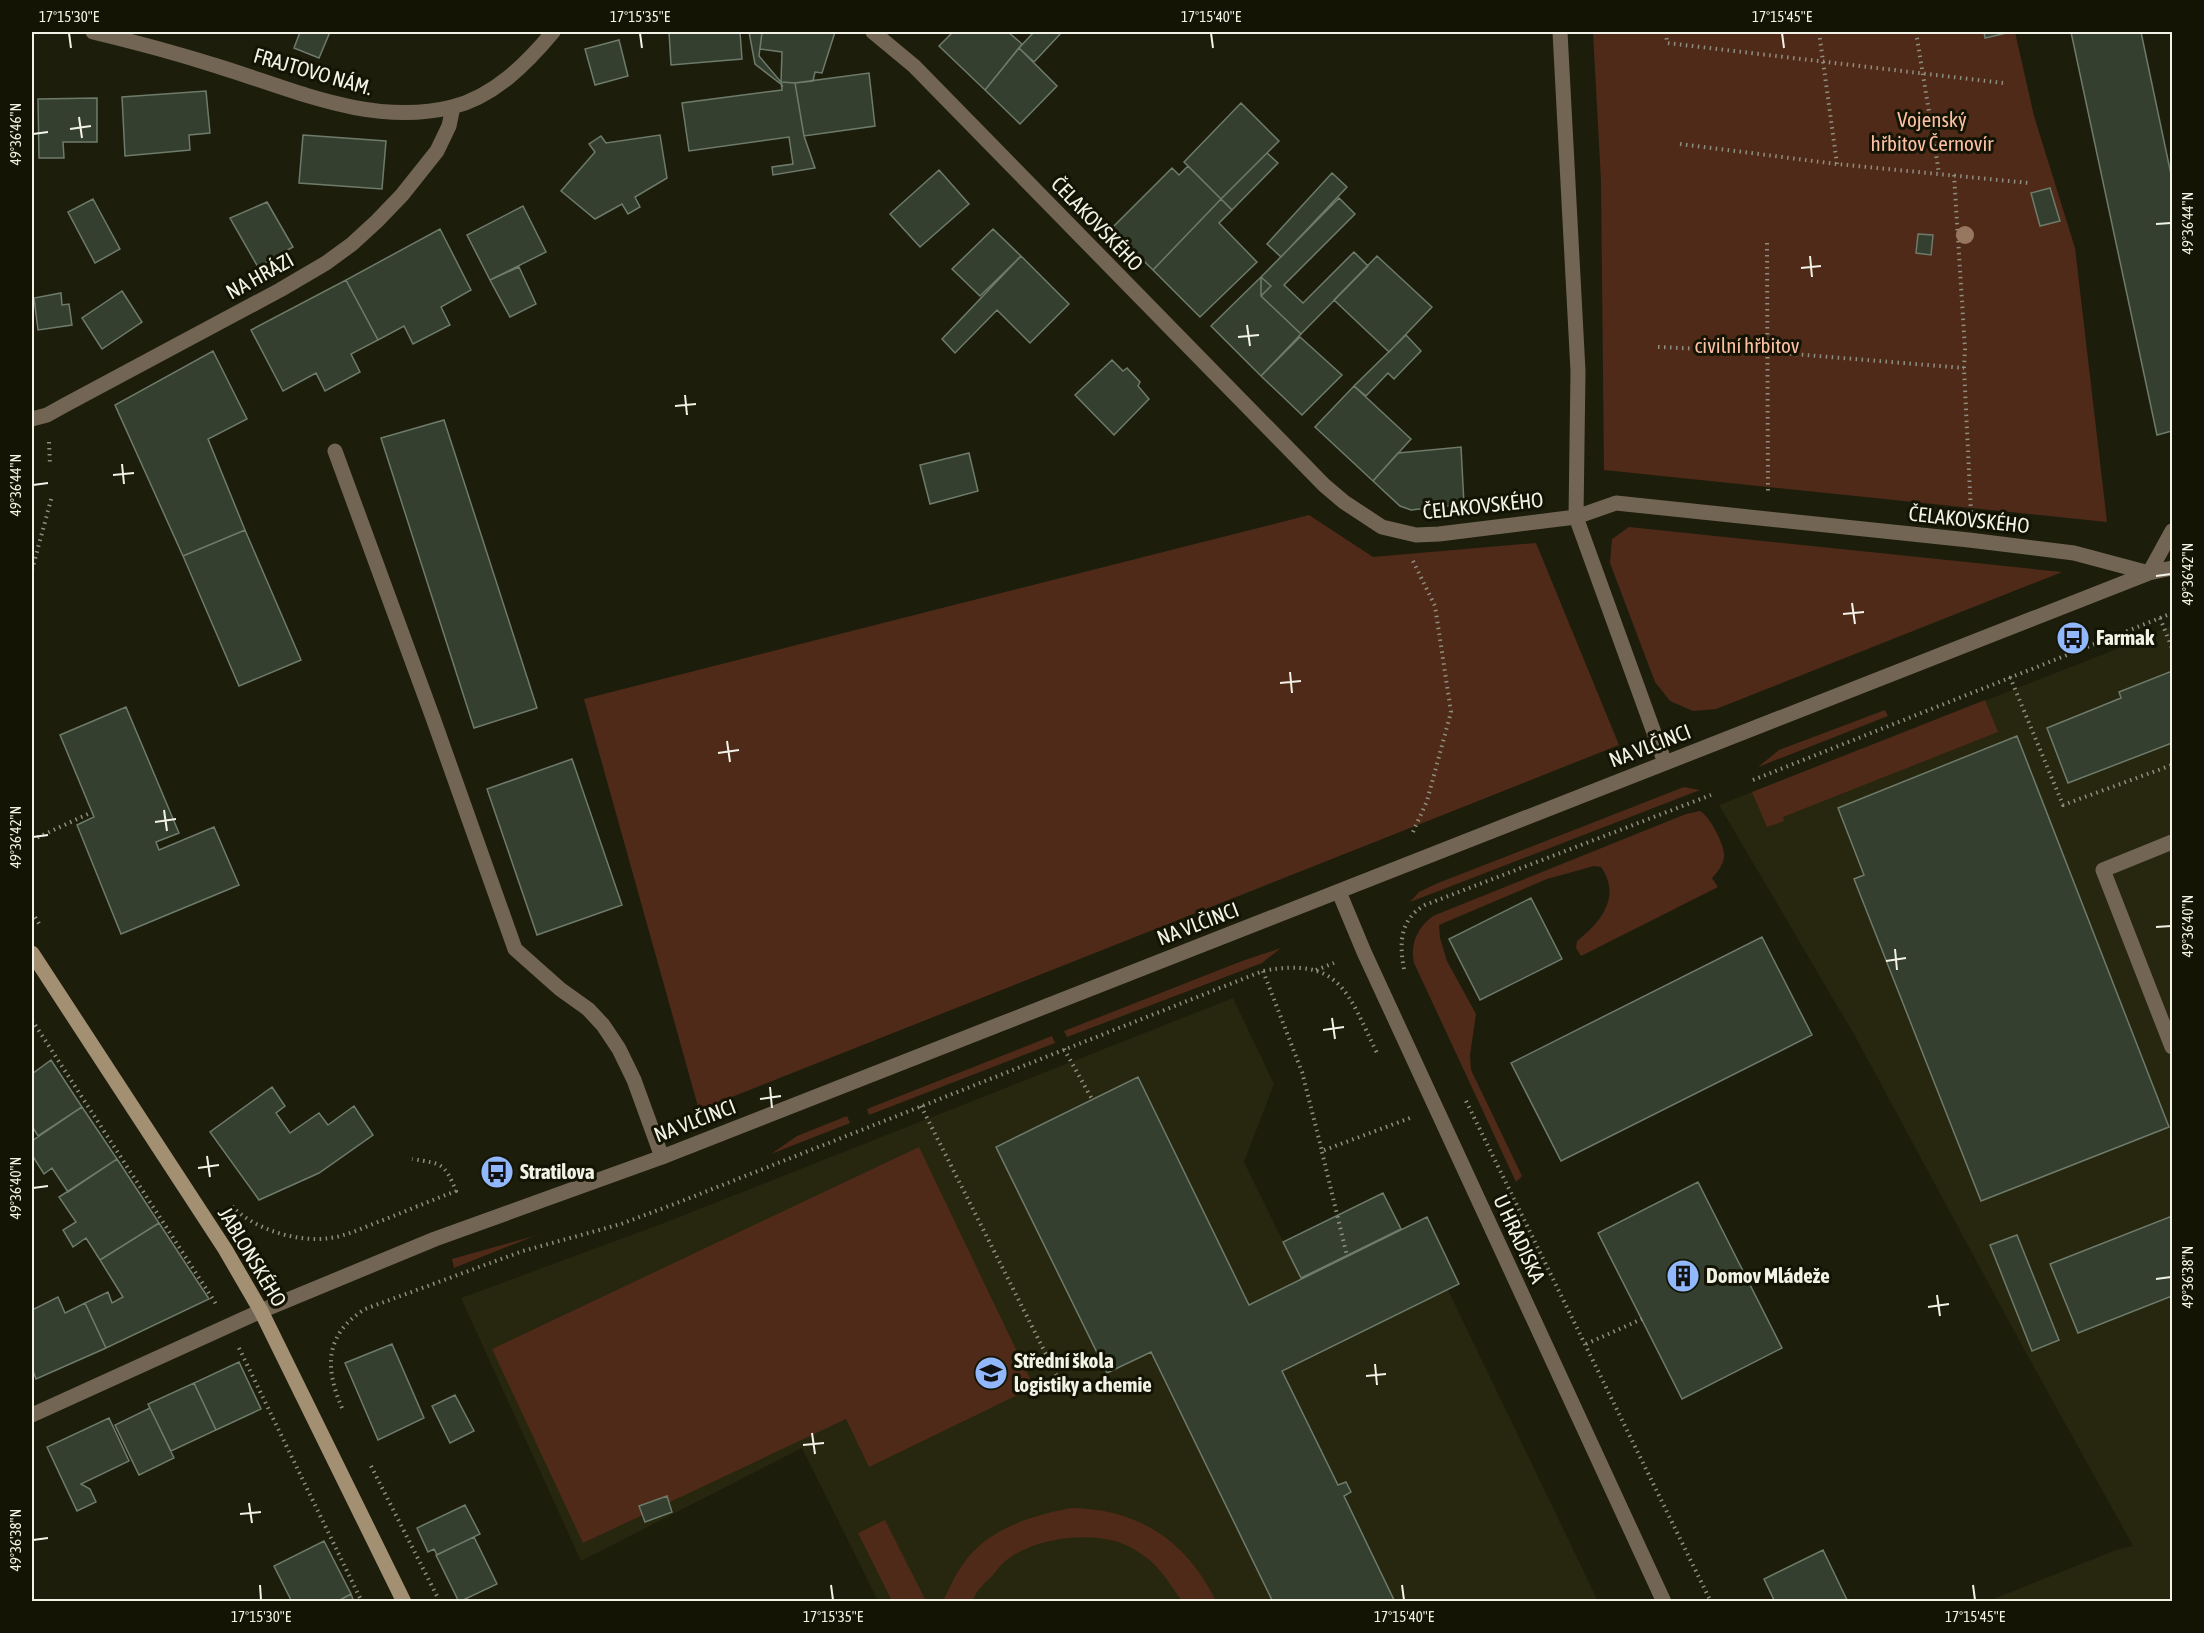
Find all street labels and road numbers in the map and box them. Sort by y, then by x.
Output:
street label: FRAJTOVO NÁM. [251,43,375,99]
street label: ČELAKOVSKÉHO [1047,171,1148,275]
street label: NA HRÁZI [222,247,297,303]
street label: ČELAKOVSKÉHO [1421,487,1544,523]
street label: ČELAKOVSKÉHO [1908,501,2031,537]
street label: NA VLČINCI [1605,719,1694,772]
street label: NA VLČINCI [1153,897,1242,950]
street label: NA VLČINCI [650,1094,739,1147]
street label: U HRADISKA [1489,1191,1551,1287]
street label: JABLONSKÉHO [214,1202,292,1311]

